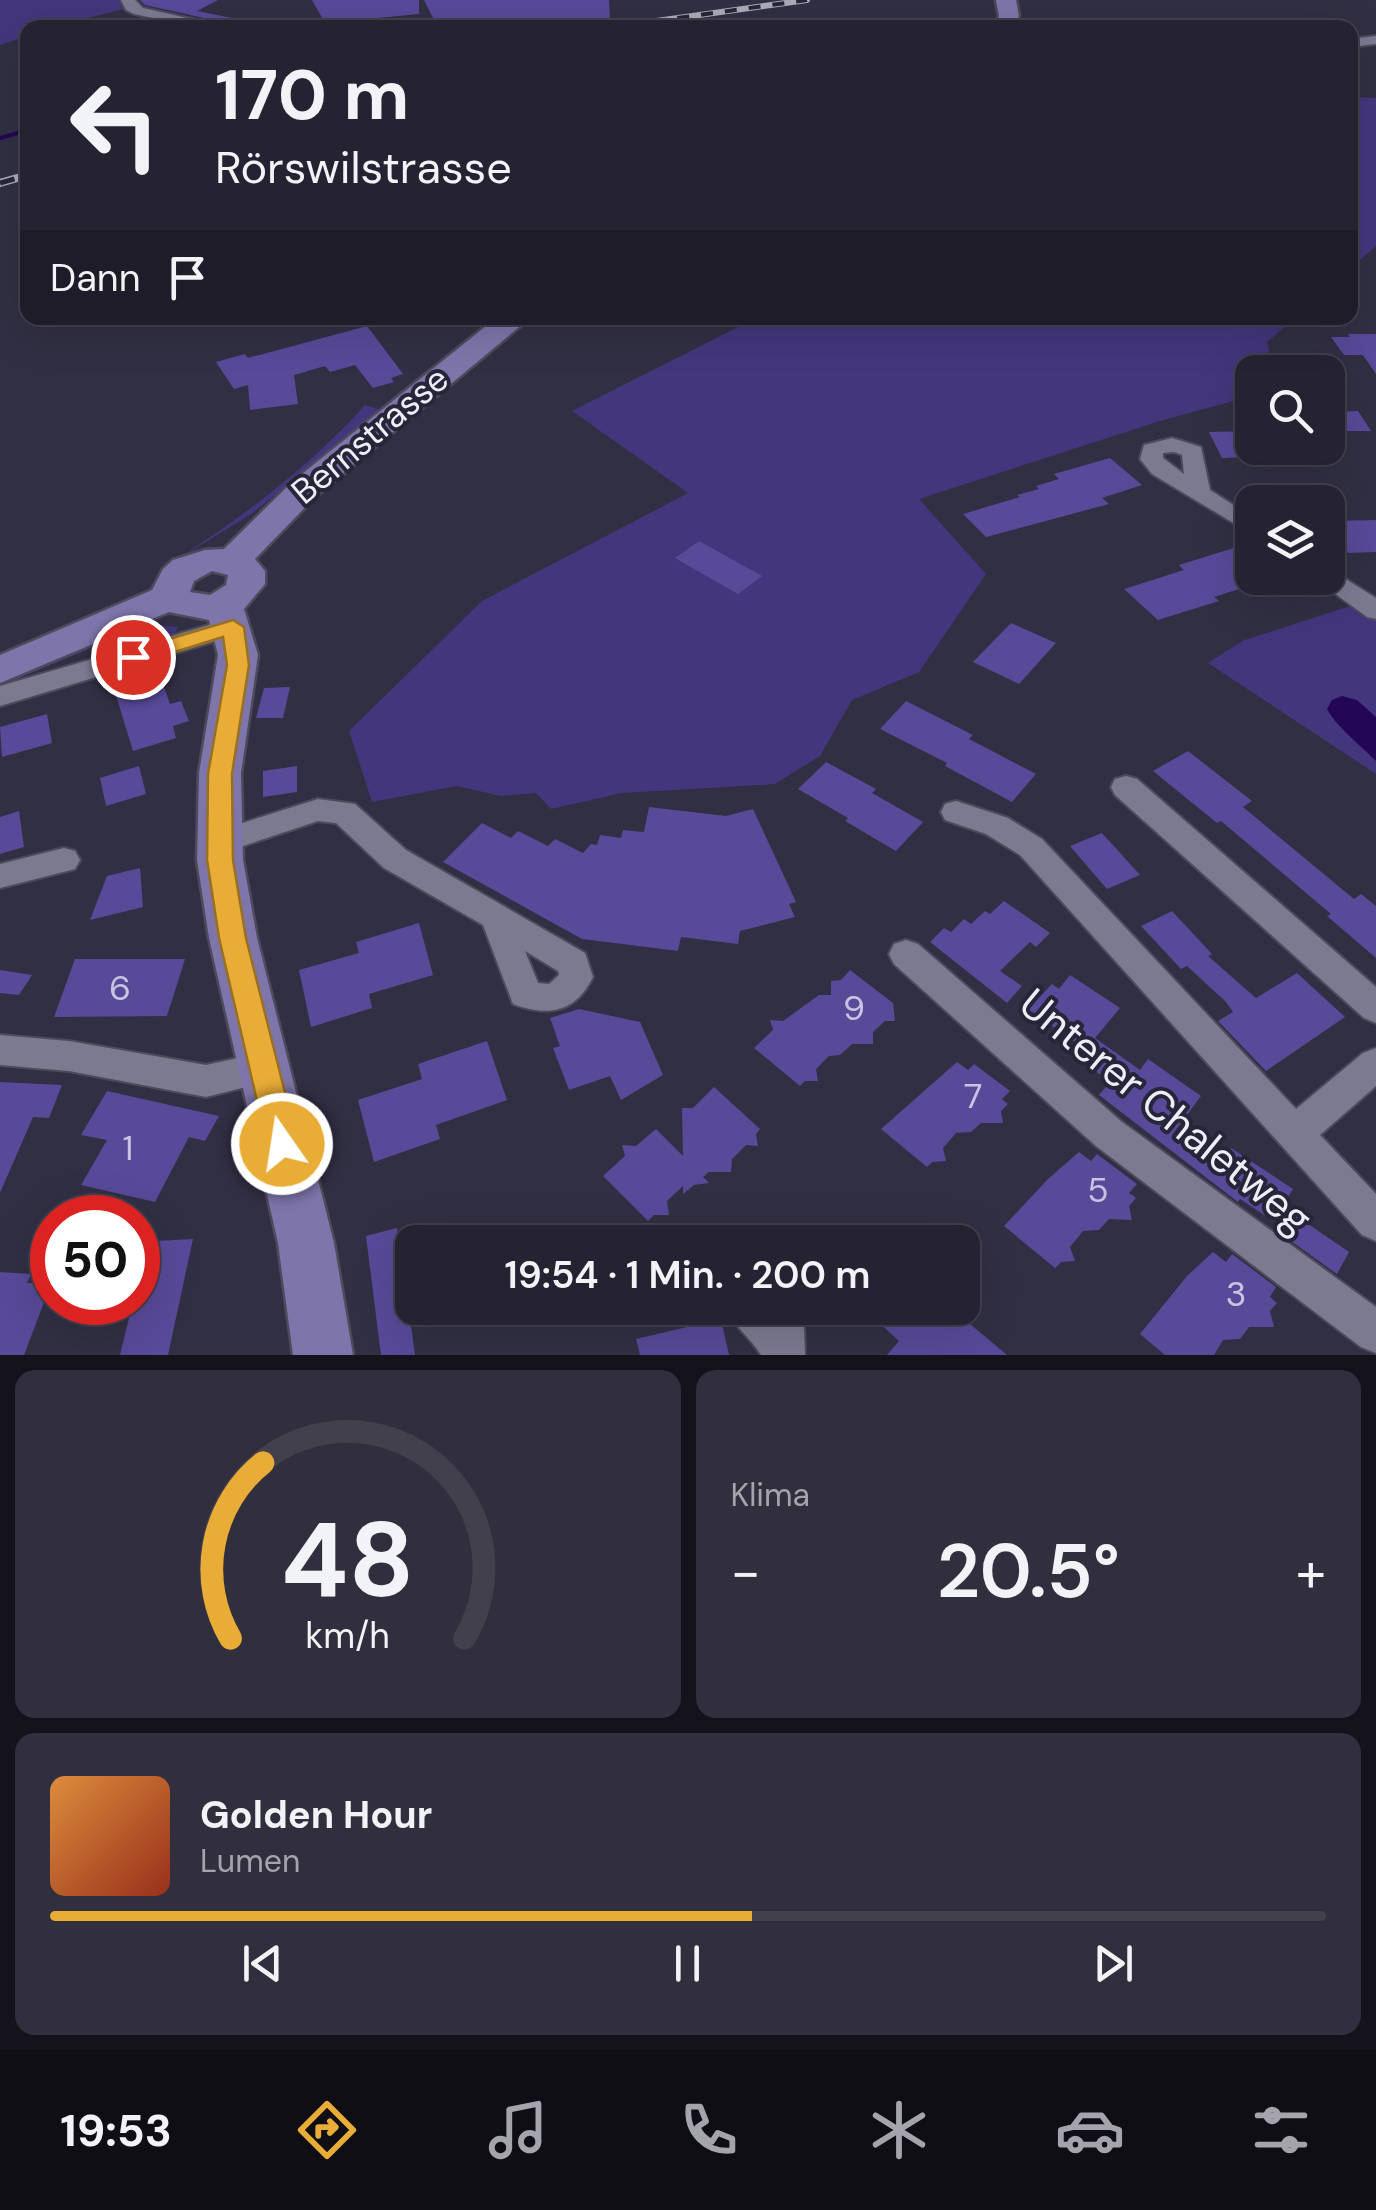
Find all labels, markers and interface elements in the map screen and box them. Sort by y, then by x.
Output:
text: 170 m [215,50,409,141]
icon: left [50,60,180,190]
text: Rörswilstrasse [215,138,512,197]
icon: arrive [160,250,215,305]
text: Dann [50,253,140,303]
map controls [1235,355,1345,595]
button: search [1235,355,1345,465]
street label: Bernstrasse [282,356,458,514]
button: layers [1235,485,1345,595]
pin [91,615,176,700]
icon: arrive [106,630,161,685]
house number: 6 [109,965,131,1011]
street label: Unterer Chaletweg [1008,976,1324,1246]
house number: 9 [843,985,865,1031]
house number: 7 [964,1073,982,1119]
position arrow [230,1092,334,1196]
house number: 1 [123,1125,133,1171]
house number: 5 [1087,1167,1109,1213]
speed limit sign: 50 [30,1195,160,1325]
text: 19:54 · 1 Min. · 200 m [505,1250,870,1300]
house number: 3 [1226,1271,1246,1317]
text: Klima [731,1474,810,1516]
text: 48 [281,1493,414,1628]
text: 20.5° [937,1523,1120,1620]
text: − [731,1536,761,1608]
text: + [1296,1536,1326,1608]
text: km/h [306,1613,390,1659]
text: Golden Hour [200,1790,432,1840]
text: Lumen [200,1840,300,1882]
icon: previous [235,1936,290,1991]
icon: pause [660,1936,715,1991]
icon: next [1086,1936,1141,1991]
icon: directions [292,2095,362,2165]
icon: music [483,2095,553,2165]
icon: phone [674,2095,744,2165]
icon: climate [864,2095,934,2165]
icon: car [1055,2095,1125,2165]
icon: filters [1246,2095,1316,2165]
text: 19:53 [60,2101,172,2160]

